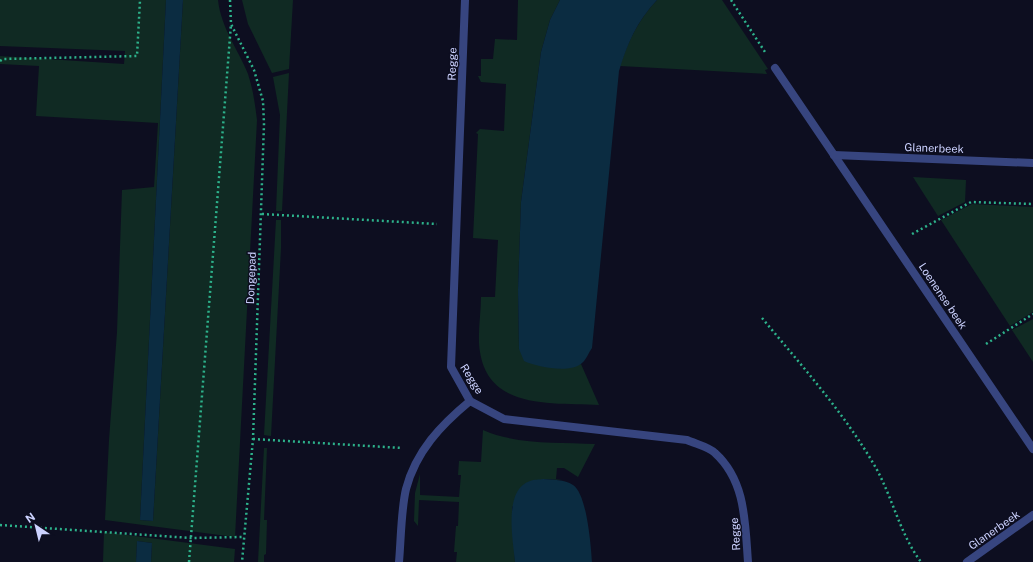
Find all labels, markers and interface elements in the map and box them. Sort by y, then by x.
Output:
street label: Regge [445,47,459,81]
street label: Glanerbeek [904,141,964,155]
street label: Dongepad [244,252,258,304]
street label: Loenense beek [916,261,970,331]
street label: Regge [458,362,486,396]
north arrow [16,506,56,546]
street label: Glanerbeek [966,508,1022,552]
text: N [23,510,37,525]
street label: Regge [728,517,742,551]

